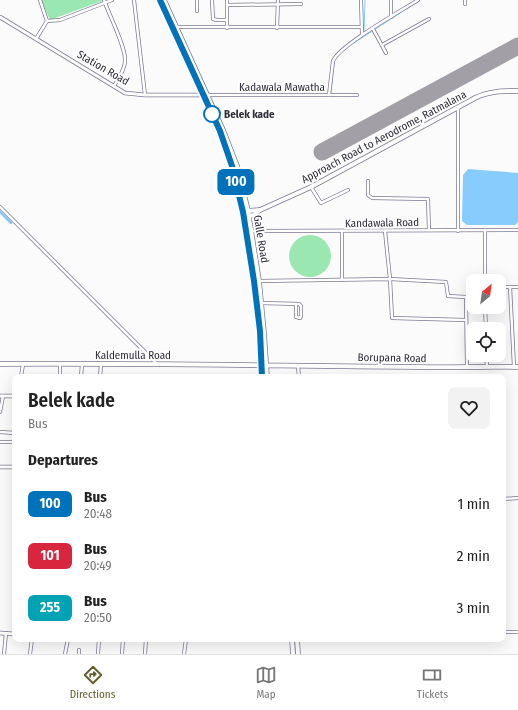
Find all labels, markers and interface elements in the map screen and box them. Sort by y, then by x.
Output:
street label: Station Road [75,48,131,88]
street label: Kadawala Mawatha [239,81,325,94]
street label: Approach Road to Aerodrome, Ratmalana [299,88,469,186]
marker: Belek kade [203,105,221,123]
place label: Belek kade [224,108,275,121]
line badge: 100 [213,169,259,195]
text: 100 [225,173,247,190]
street label: Galle Road [251,214,271,264]
street label: Kandawala Road [345,216,419,230]
north arrow [466,274,506,314]
map controls [466,274,506,362]
button: locate [466,322,506,362]
street label: Kaldemulla Road [95,349,171,362]
street label: Borupana Road [357,351,427,365]
button: heart [448,387,490,429]
text: Belek kade [28,389,115,412]
text: Bus [28,416,47,431]
text: Departures [28,451,98,469]
text: Bus [84,488,107,506]
text: 100 [39,495,61,512]
text: 1 min [457,495,490,513]
text: 20:48 [84,506,112,521]
text: Bus [84,540,107,558]
text: 101 [40,547,60,564]
text: 2 min [457,547,490,565]
text: 20:49 [84,558,112,573]
text: Bus [84,592,107,610]
text: 255 [40,599,60,616]
text: 3 min [456,599,490,617]
text: 20:50 [84,610,112,625]
tab: Directions [70,664,115,701]
tab: Map [255,664,277,701]
tab: Tickets [417,664,448,701]

